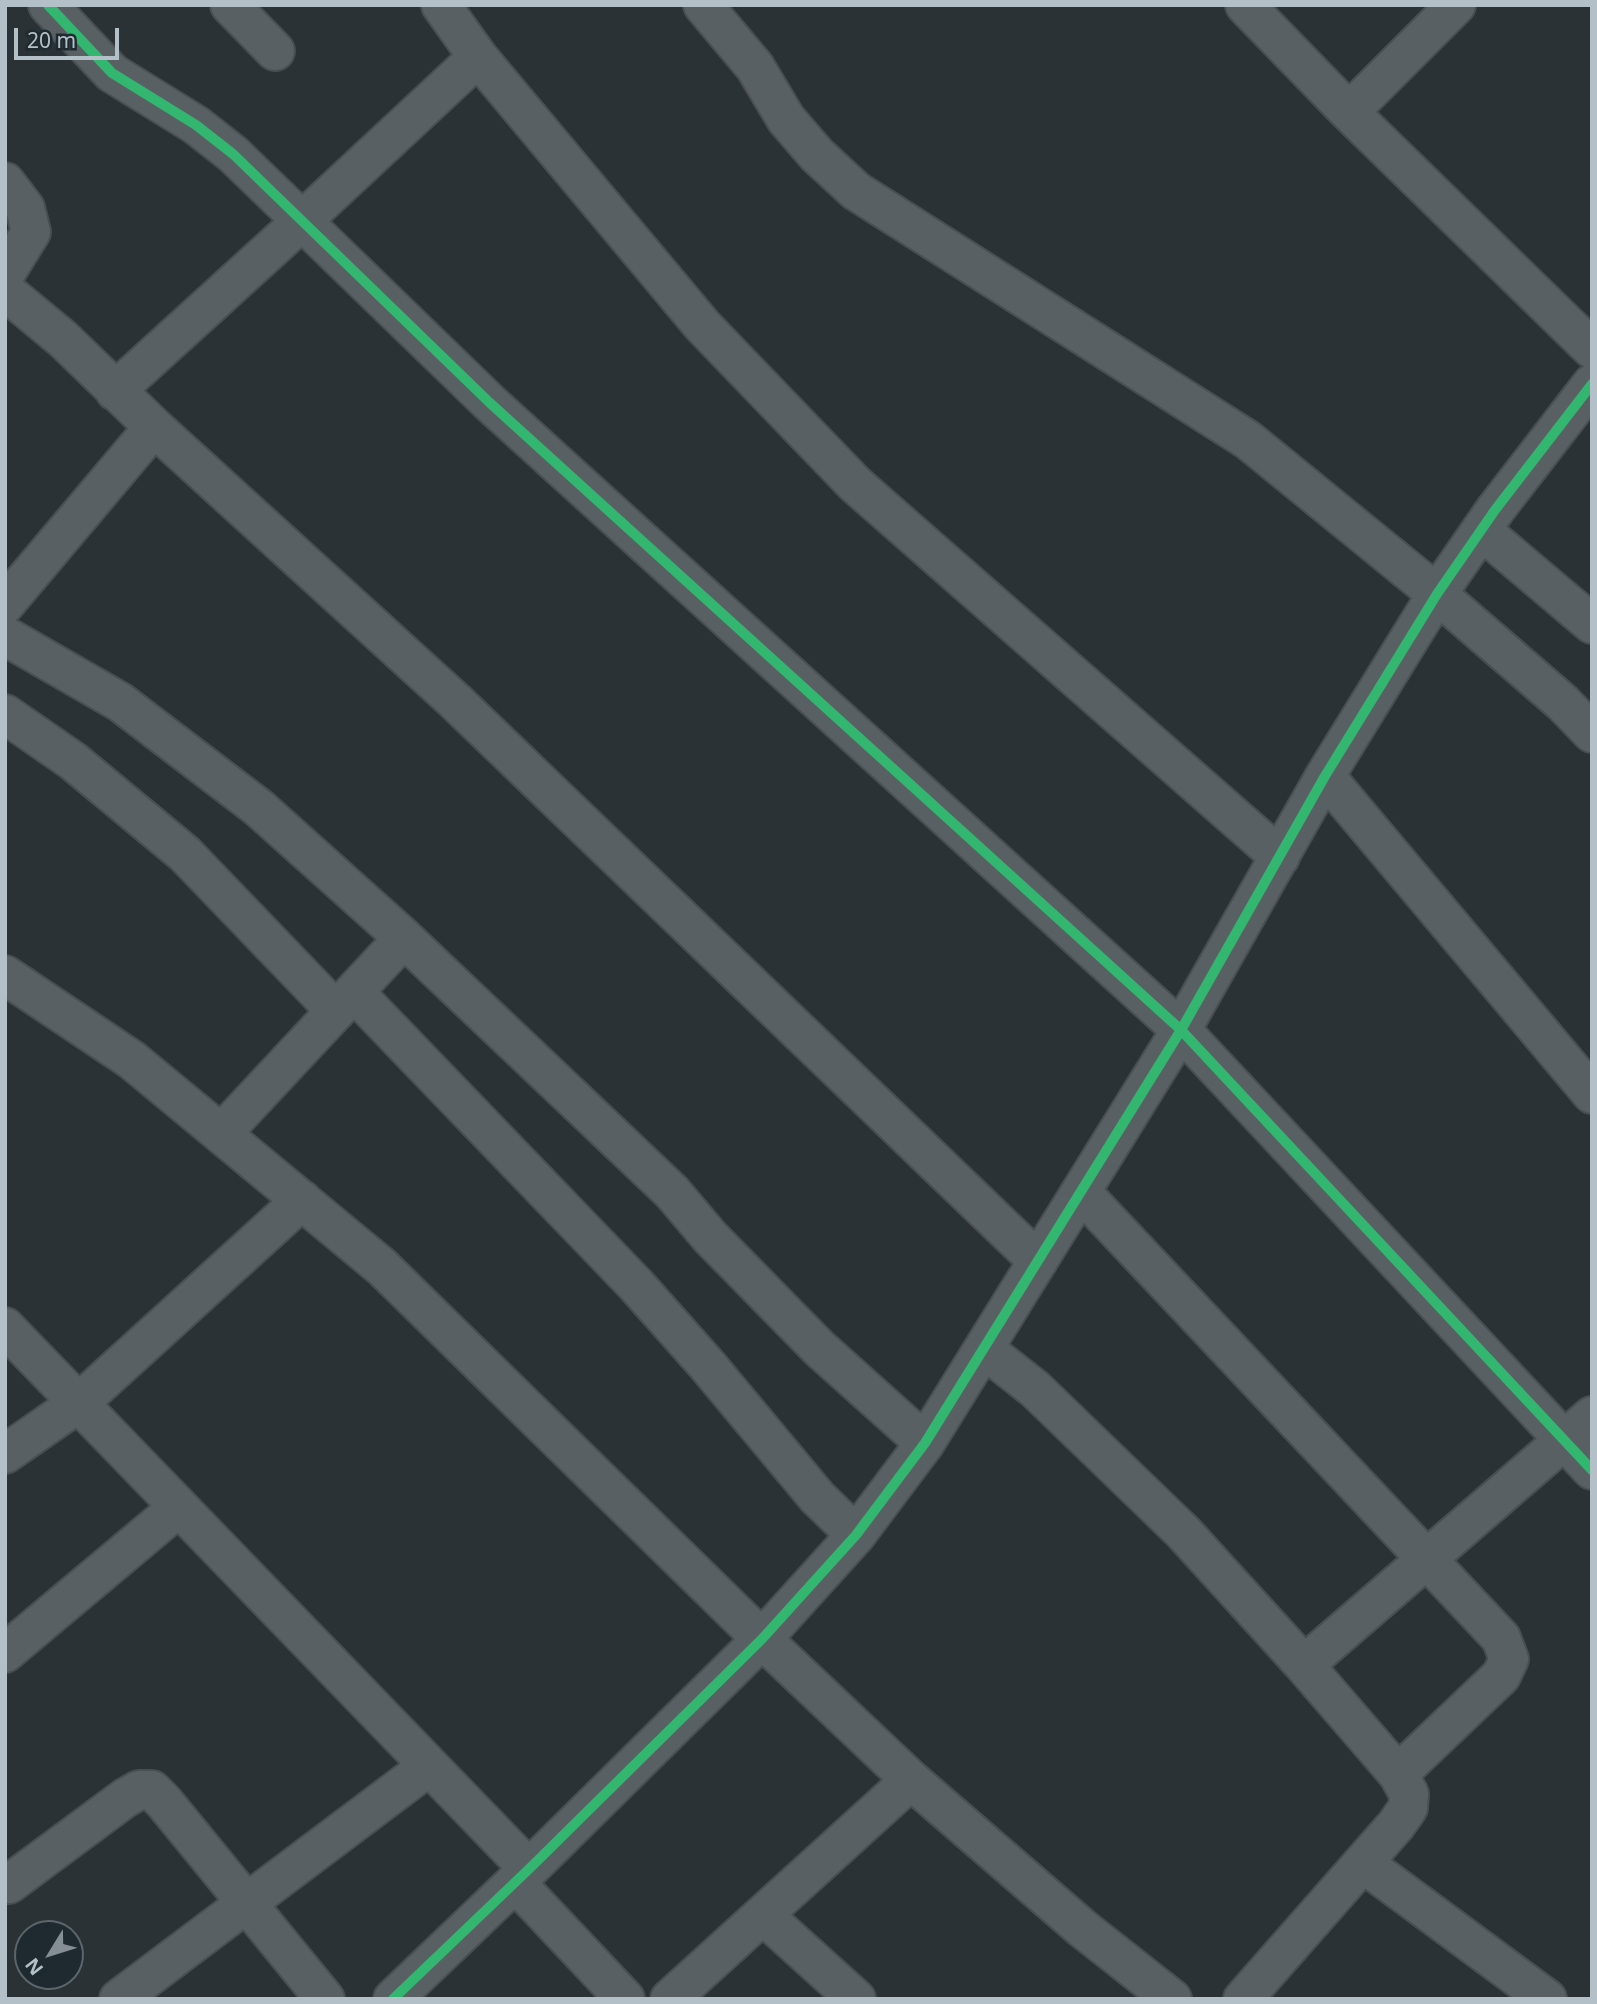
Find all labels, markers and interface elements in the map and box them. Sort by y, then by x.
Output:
scale bar [18,14,122,58]
text: 20 m [27,26,76,54]
north arrow [14,1920,84,1990]
text: N [19,1953,49,1981]

